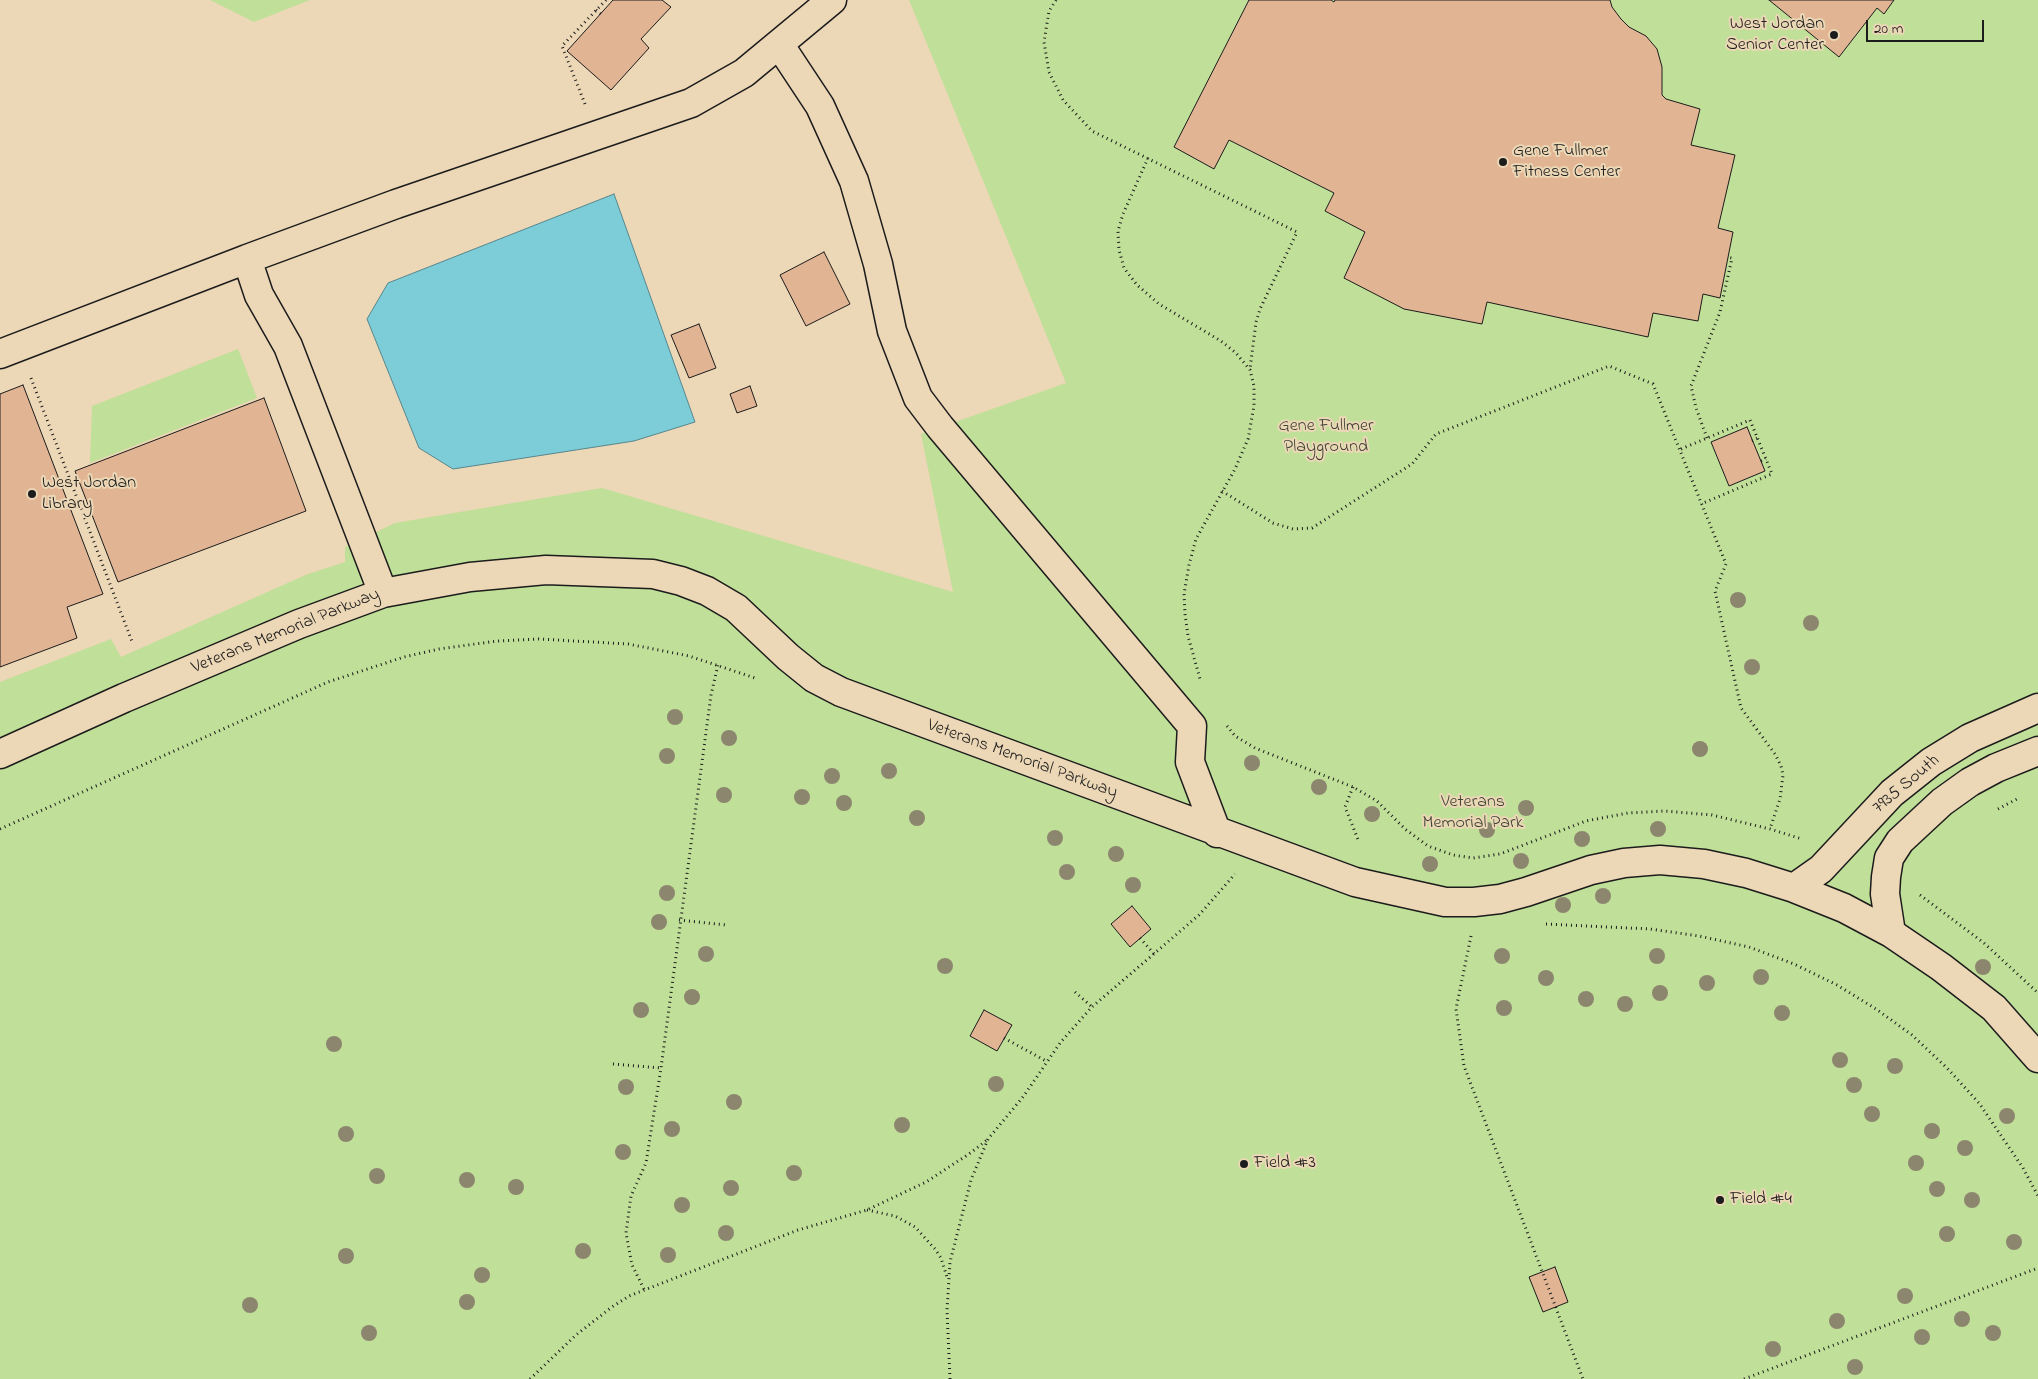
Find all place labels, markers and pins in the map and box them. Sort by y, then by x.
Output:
place label: West Jordan Senior Center [1726,14,1824,56]
marker: West Jordan Senior Center [1828,29,1840,41]
place label: Gene Fullmer Fitness Center [1513,141,1620,183]
marker: Gene Fullmer Fitness Center [1497,156,1509,168]
place label: West Jordan Library [42,473,136,516]
marker: West Jordan Library [26,488,38,500]
place label: Field #3 [1254,1153,1316,1175]
marker: Field #3 [1238,1158,1250,1170]
place label: Field #4 [1730,1189,1792,1211]
marker: Field #4 [1714,1194,1726,1206]

